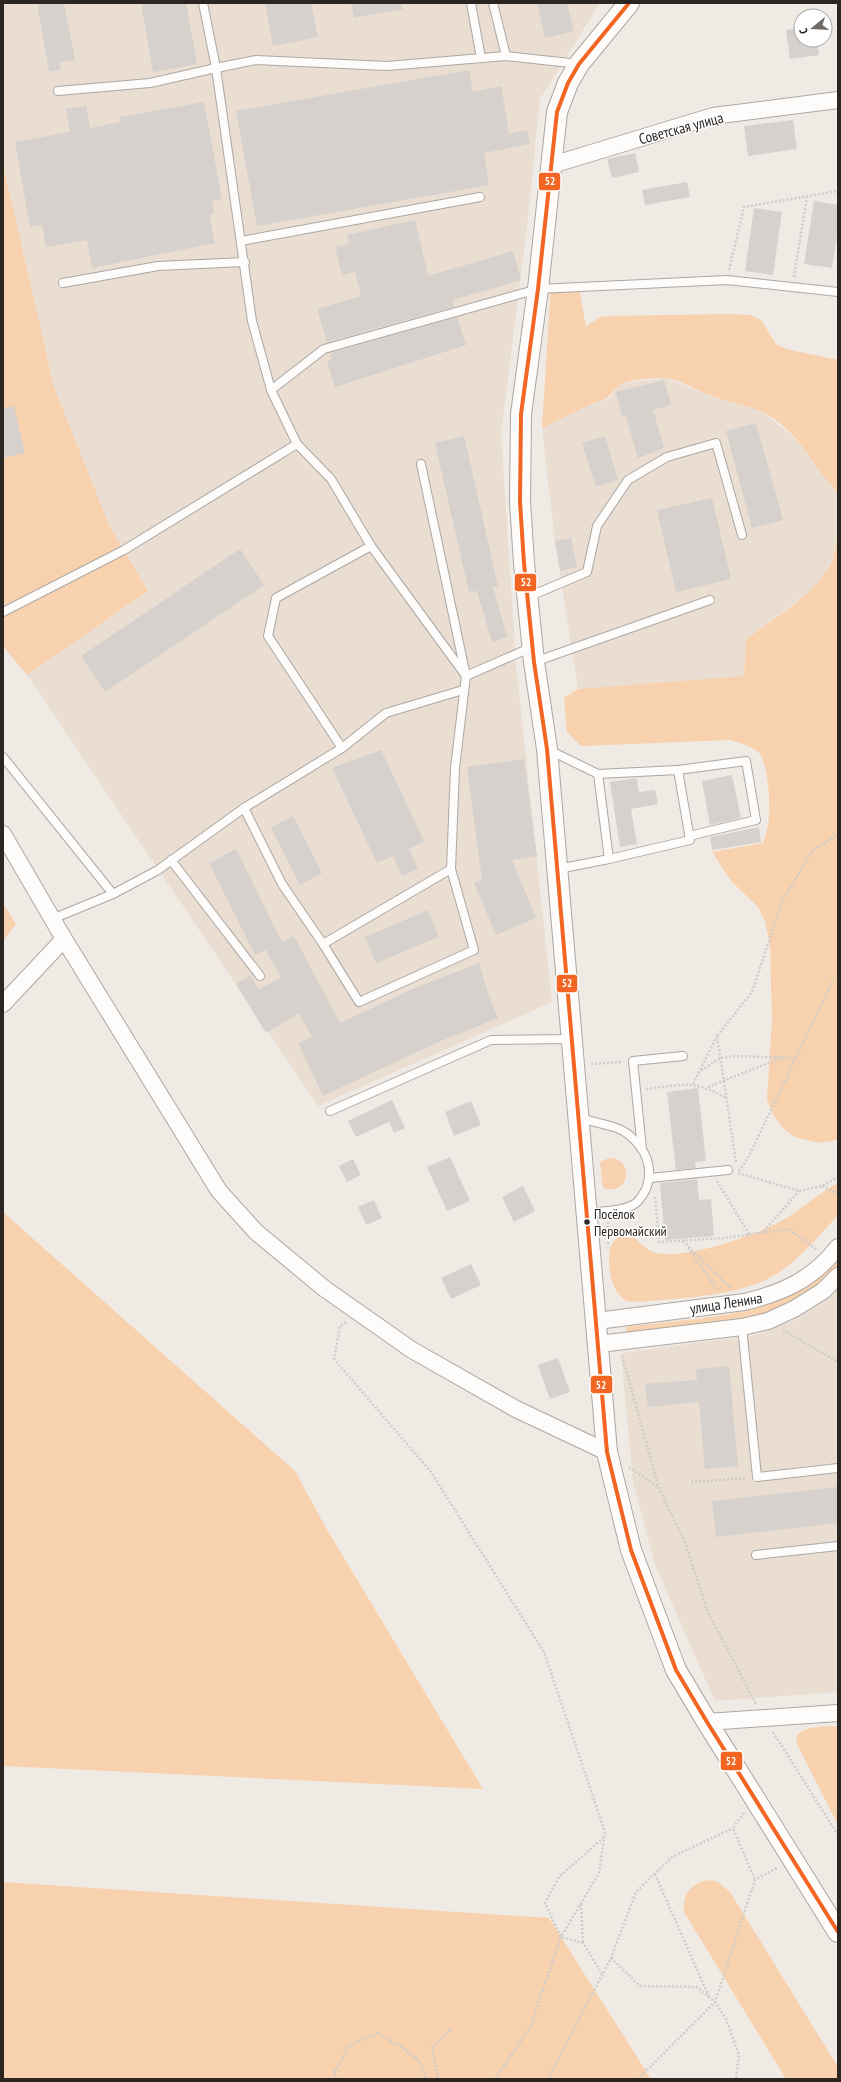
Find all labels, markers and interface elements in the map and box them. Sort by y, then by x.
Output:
north arrow [793,8,833,48]
text: С [796,27,811,36]
street label: Советская улица [637,108,725,148]
line badge: 52 [538,172,561,191]
text: 52 [545,174,555,188]
line badge: 52 [514,573,537,592]
text: 52 [521,575,531,589]
line badge: 52 [556,974,578,993]
text: 52 [562,976,572,990]
place label: Посёлок Первомайский [594,1205,667,1240]
marker: Посёлок Первомайский [582,1217,592,1227]
street label: улица Ленина [688,1288,764,1318]
line badge: 52 [590,1375,613,1394]
text: 52 [596,1378,606,1392]
line badge: 52 [720,1751,743,1771]
text: 52 [726,1754,736,1768]

